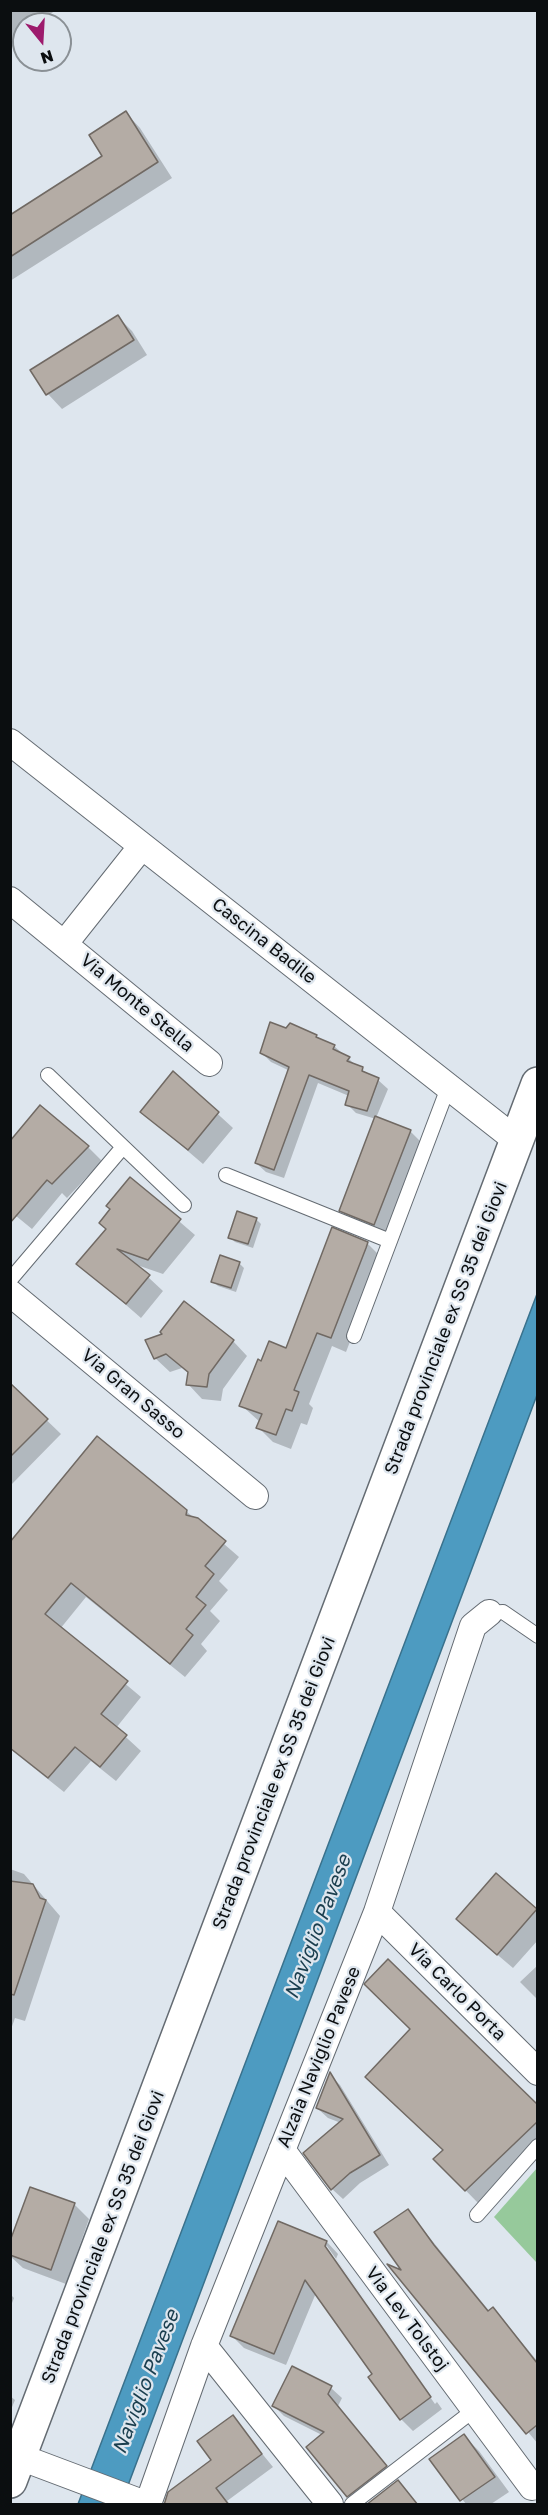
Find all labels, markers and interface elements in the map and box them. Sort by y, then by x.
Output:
north arrow [12,12,72,72]
text: N [38,46,56,69]
street label: Cascina Badile [208,894,320,988]
street label: Via Monte Stella [76,949,198,1057]
street label: Strada provinciale ex SS 35 dei Giovi [380,1179,512,1477]
street label: Via Gran Sasso [77,1344,189,1444]
street label: Strada provinciale ex SS 35 dei Giovi [208,1634,340,1932]
water label: Naviglio Pavese [280,1852,356,2002]
street label: Via Carlo Porta [404,1939,510,2045]
street label: Alzaia Naviglio Pavese [273,1963,365,2151]
street label: Strada provinciale ex SS 35 dei Giovi [37,2088,169,2386]
street label: Via Lev Tolstoj [361,2263,453,2375]
water label: Naviglio Pavese [108,2307,184,2457]

